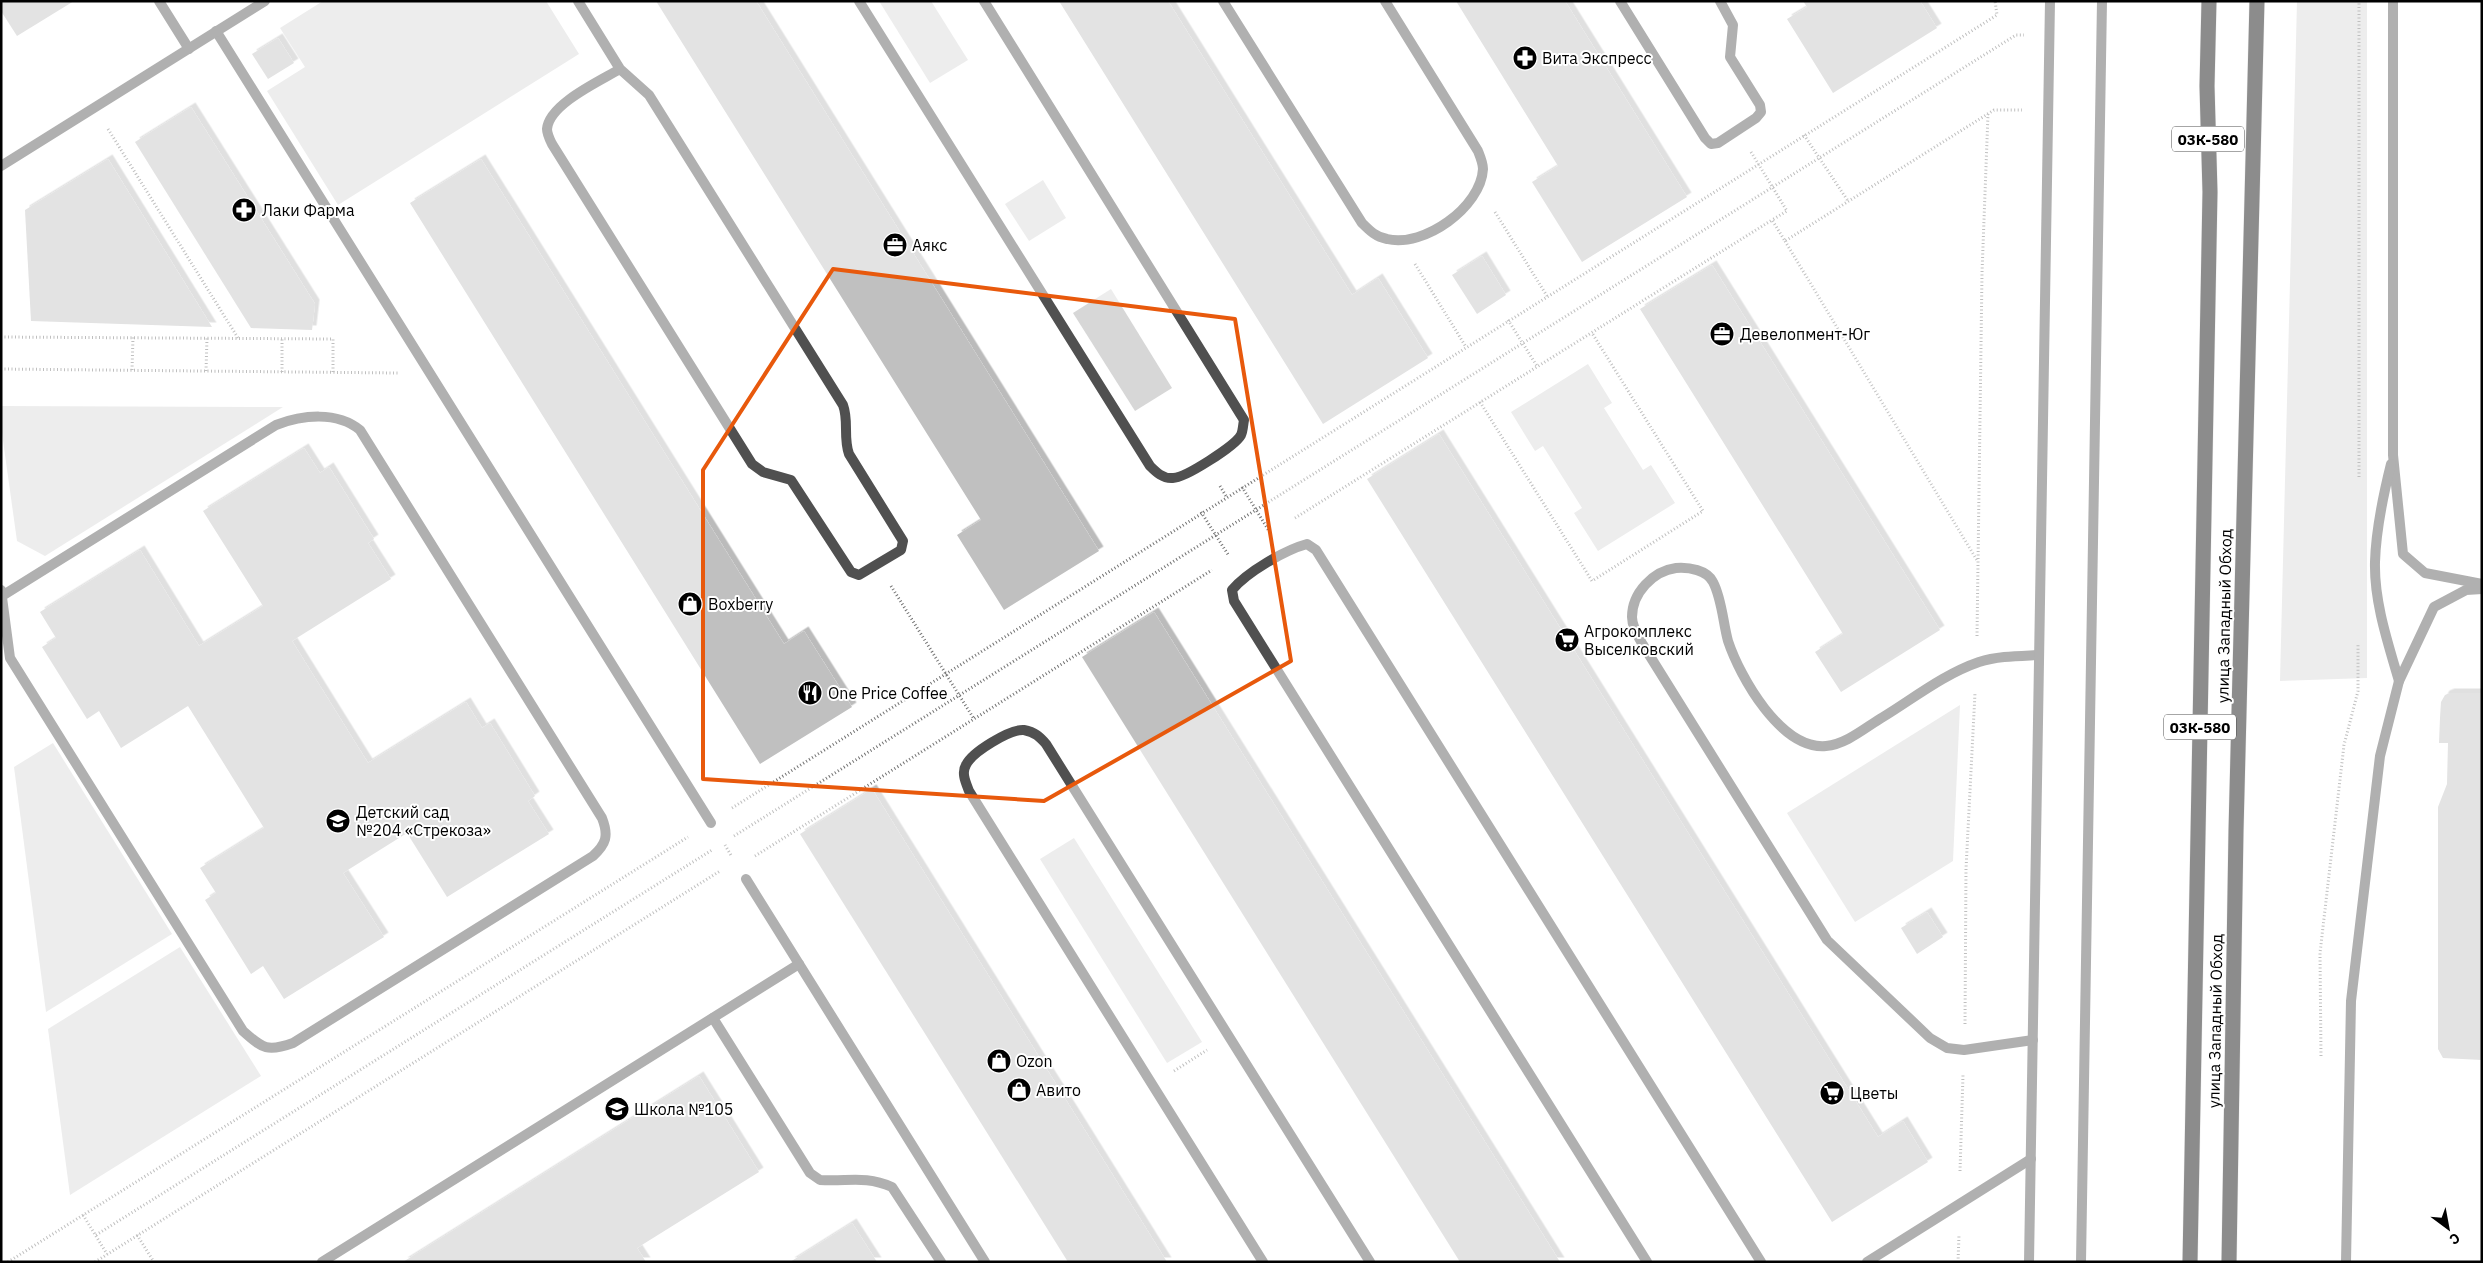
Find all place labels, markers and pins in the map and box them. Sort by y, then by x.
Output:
pharmacy icon: Вита Экспресс [1512,45,1538,71]
place label: Вита Экспресс [1542,48,1651,68]
pharmacy icon: Лаки Фарма [231,197,257,223]
place label: Лаки Фарма [262,200,355,220]
office icon: Аякс [882,232,908,258]
place label: Аякс [912,235,947,255]
office icon: Девелопмент-Юг [1709,321,1735,347]
place label: Девелопмент-Юг [1740,324,1870,344]
shop icon: Boxberry [677,591,703,617]
place label: Boxberry [708,594,773,614]
place label: Агрокомплекс Выселковский [1584,621,1694,659]
supermarket icon: Агрокомплекс Выселковский [1554,627,1580,653]
restaurant icon: One Price Coffee [797,680,823,706]
place label: One Price Coffee [828,683,948,703]
place label: Детский сад №204 «Стрекоза» [356,802,491,840]
school or university icon: Детский сад №204 «Стрекоза» [325,808,351,834]
shop icon: Ozon [986,1048,1012,1074]
place label: Ozon [1016,1051,1053,1071]
shop icon: Авито [1006,1077,1032,1103]
place label: Авито [1036,1080,1081,1100]
supermarket icon: Цветы [1819,1080,1845,1106]
place label: Цветы [1850,1083,1898,1103]
school or university icon: Школа №105 [604,1096,630,1122]
place label: Школа №105 [634,1099,733,1119]

